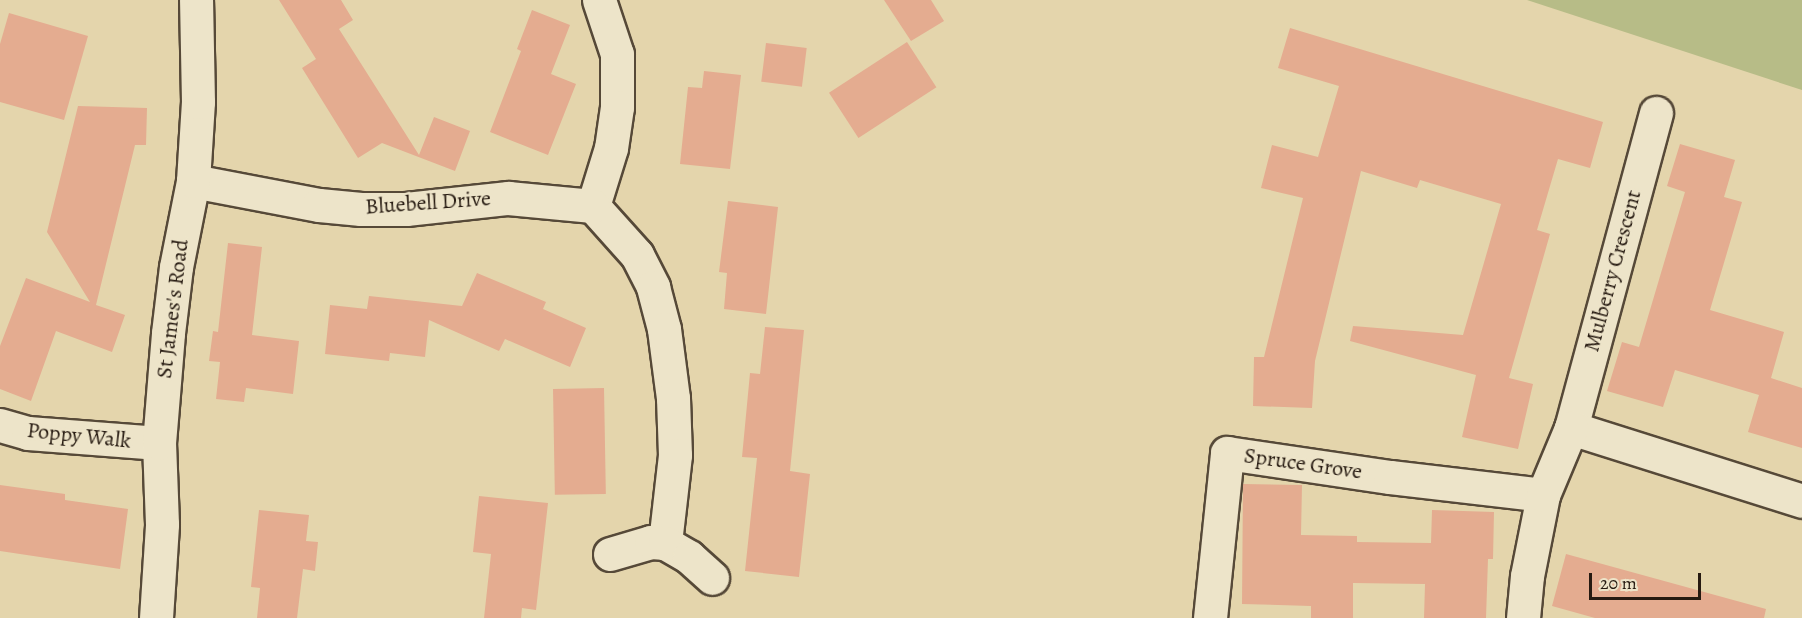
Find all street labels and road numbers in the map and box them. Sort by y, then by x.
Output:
street label: Bluebell Drive [364,185,492,221]
street label: Mulberry Crescent [1579,187,1647,355]
street label: St James's Road [151,238,195,380]
street label: Poppy Walk [26,417,132,455]
street label: Spruce Grove [1242,443,1364,485]

